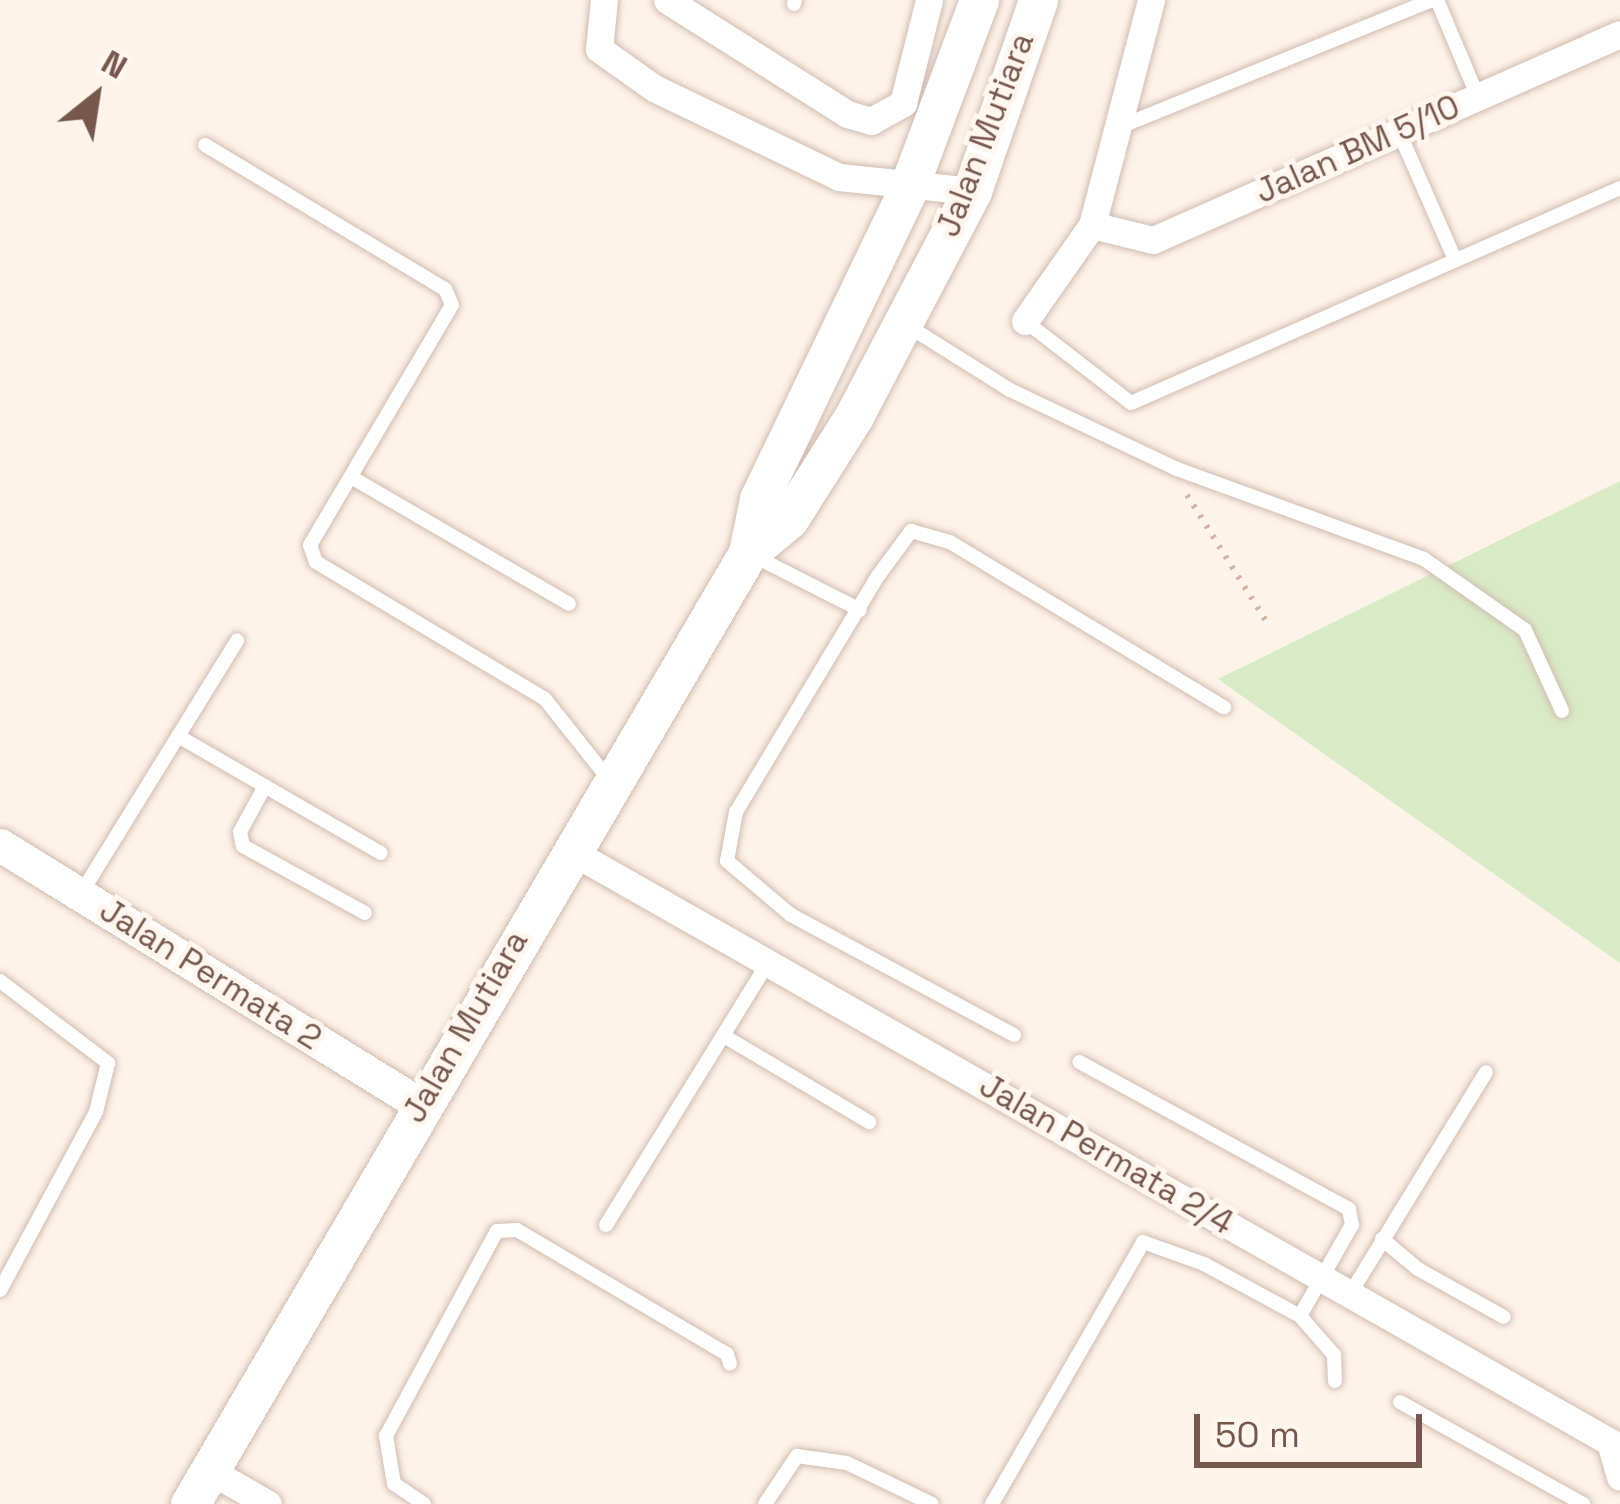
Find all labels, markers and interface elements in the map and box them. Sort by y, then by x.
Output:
street label: Jalan Mutiara [929,27,1043,243]
north arrow [36,36,156,156]
text: N [94,41,134,89]
street label: Jalan BM 5/10 [1250,87,1466,213]
street label: Jalan Permata 2 [92,891,328,1059]
street label: Jalan Mutiara [395,924,537,1130]
street label: Jalan Permata 2/4 [972,1066,1240,1244]
scale bar [1200,1390,1428,1464]
text: 50 m [1215,1412,1300,1458]

